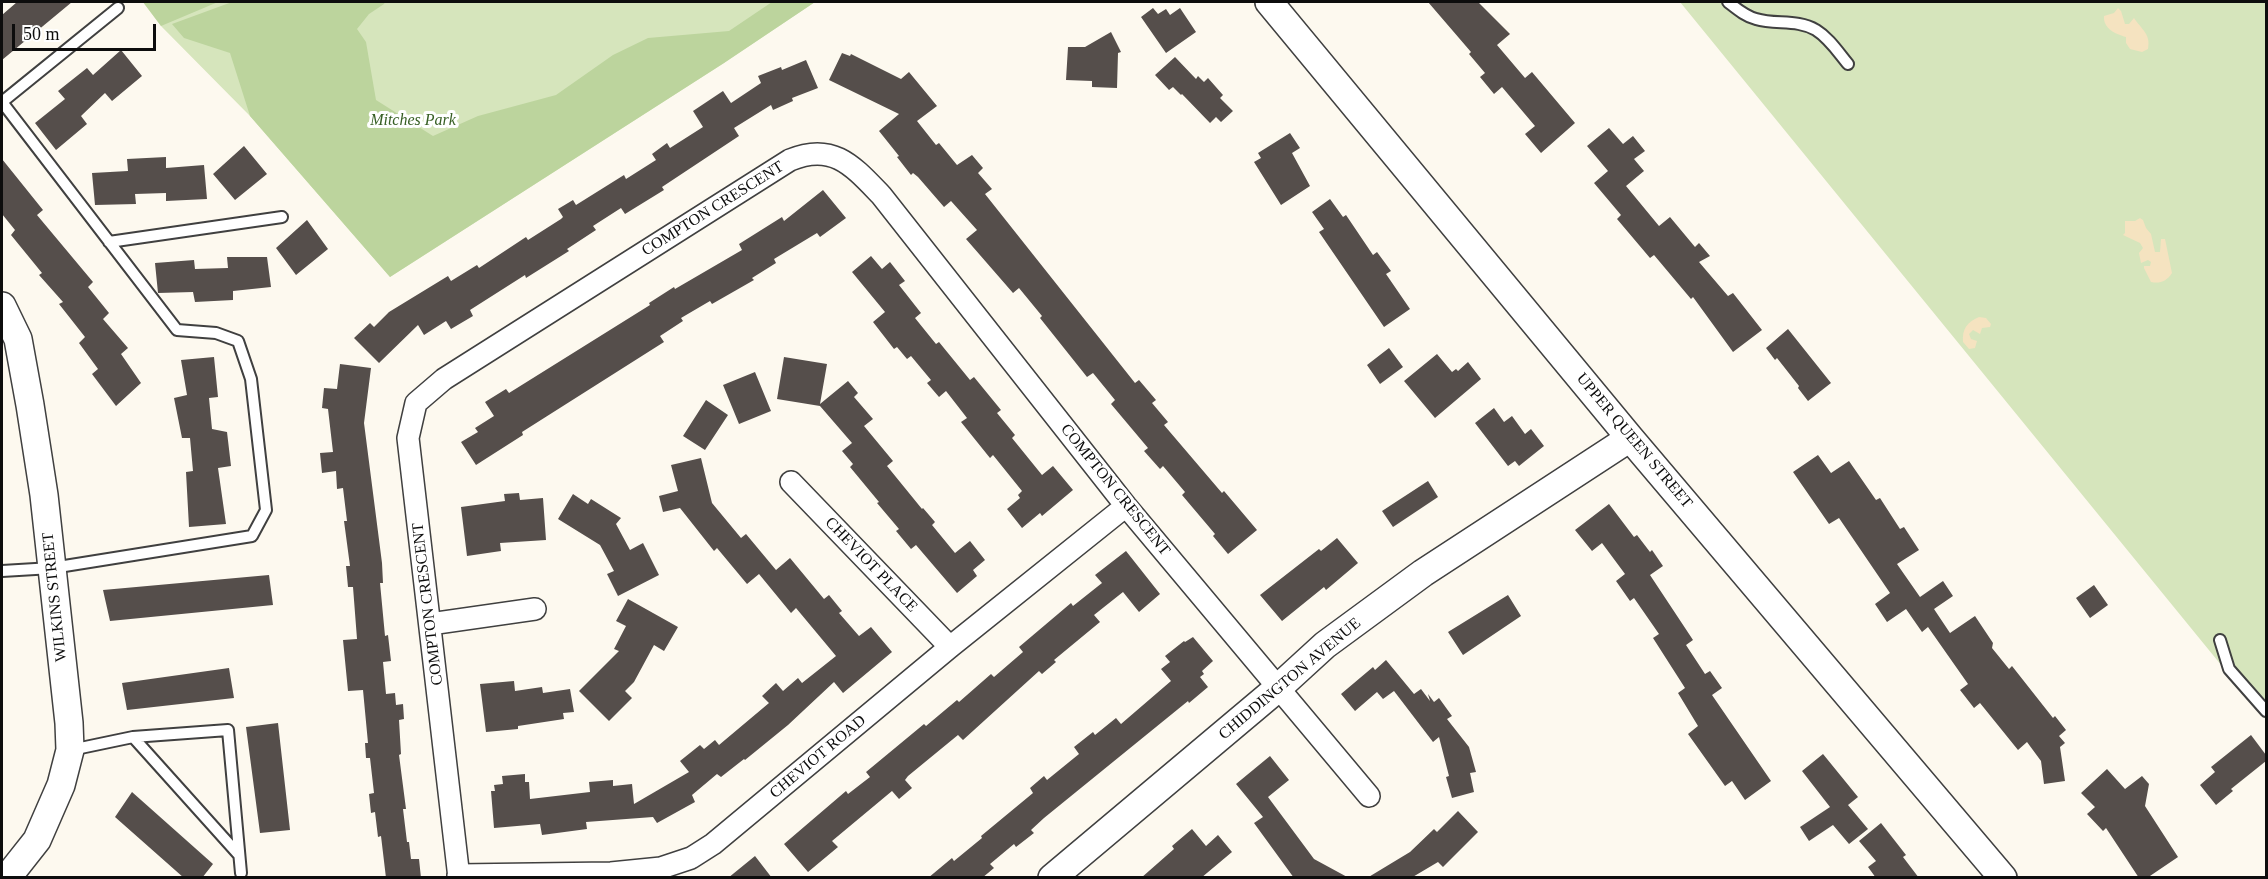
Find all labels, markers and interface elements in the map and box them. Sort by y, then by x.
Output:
scale bar [15,12,159,50]
text: 50 m [23,24,60,44]
park label: Mitches Park [370,111,456,131]
street label: COMPTON CRESCENT [638,157,788,261]
street label: UPPER QUEEN STREET [1572,369,1696,513]
street label: COMPTON CRESCENT [1056,420,1174,560]
street label: CHEVIOT PLACE [821,513,921,617]
street label: COMPTON CRESCENT [408,522,448,686]
street label: WILKINS STREET [39,531,71,663]
street label: CHIDDINGTON AVENUE [1215,614,1365,744]
street label: CHEVIOT ROAD [766,711,870,803]

